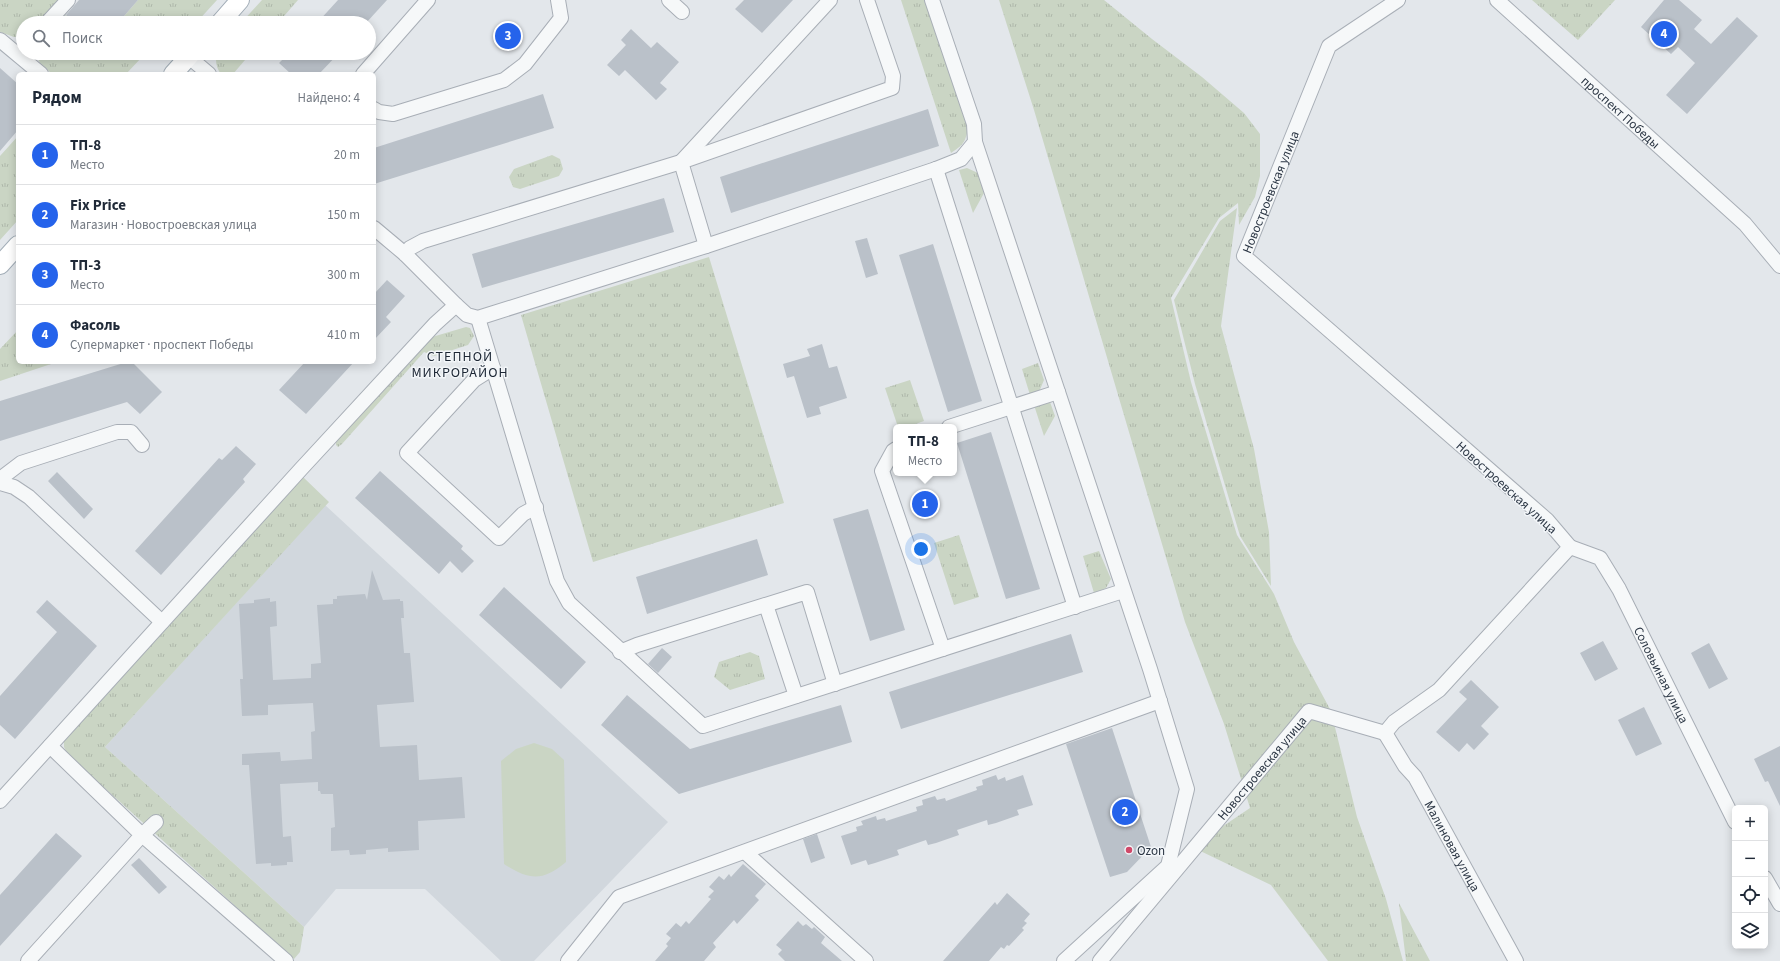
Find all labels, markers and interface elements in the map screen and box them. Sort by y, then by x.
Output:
search box [16,16,376,60]
pin: 4 [1651,19,1677,49]
pin: 3 [495,21,521,51]
icon: search [30,27,52,49]
text: Поиск [62,28,103,49]
street label: проспект Победы [1577,72,1664,153]
text: Рядом [32,86,82,110]
text: Найдено: 4 [298,89,360,107]
street label: Новостроевская улица [1238,128,1304,256]
text: ТП-8 [70,135,101,156]
text: 1 [42,146,48,164]
text: 20 m [334,146,360,164]
text: Место [70,156,105,174]
text: Fix Price [70,195,126,216]
text: 2 [42,206,48,224]
text: 150 m [327,206,360,224]
text: Магазин · Новостроевская улица [70,216,257,234]
text: ТП-3 [70,255,101,276]
text: 3 [42,266,48,284]
text: 300 m [327,266,360,284]
text: Место [70,276,105,294]
text: Фасоль [70,315,120,336]
text: 4 [42,326,48,344]
text: 410 m [327,326,360,344]
text: Супермаркет · проспект Победы [70,336,254,354]
district label: СТЕПНОЙ МИКРОРАЙОН [411,347,509,383]
popup [893,424,957,476]
text: ТП-8 [908,431,939,452]
street label: Новостроевская улица [1452,437,1561,538]
text: Место [908,452,942,470]
pin: 1 [912,489,938,519]
your location [911,539,931,559]
street label: Соловьиная улица [1629,624,1692,727]
street label: Новостроевская улица [1214,712,1311,824]
pin: 2 [1112,797,1138,827]
street label: Малиновая улица [1420,798,1484,895]
map controls [1732,805,1768,949]
button: + [1732,805,1768,841]
button: − [1732,841,1768,877]
place label: Ozon [1137,842,1165,860]
marker: Ozon [1124,845,1134,855]
button: locate [1732,877,1768,913]
button: layers [1732,913,1768,949]

